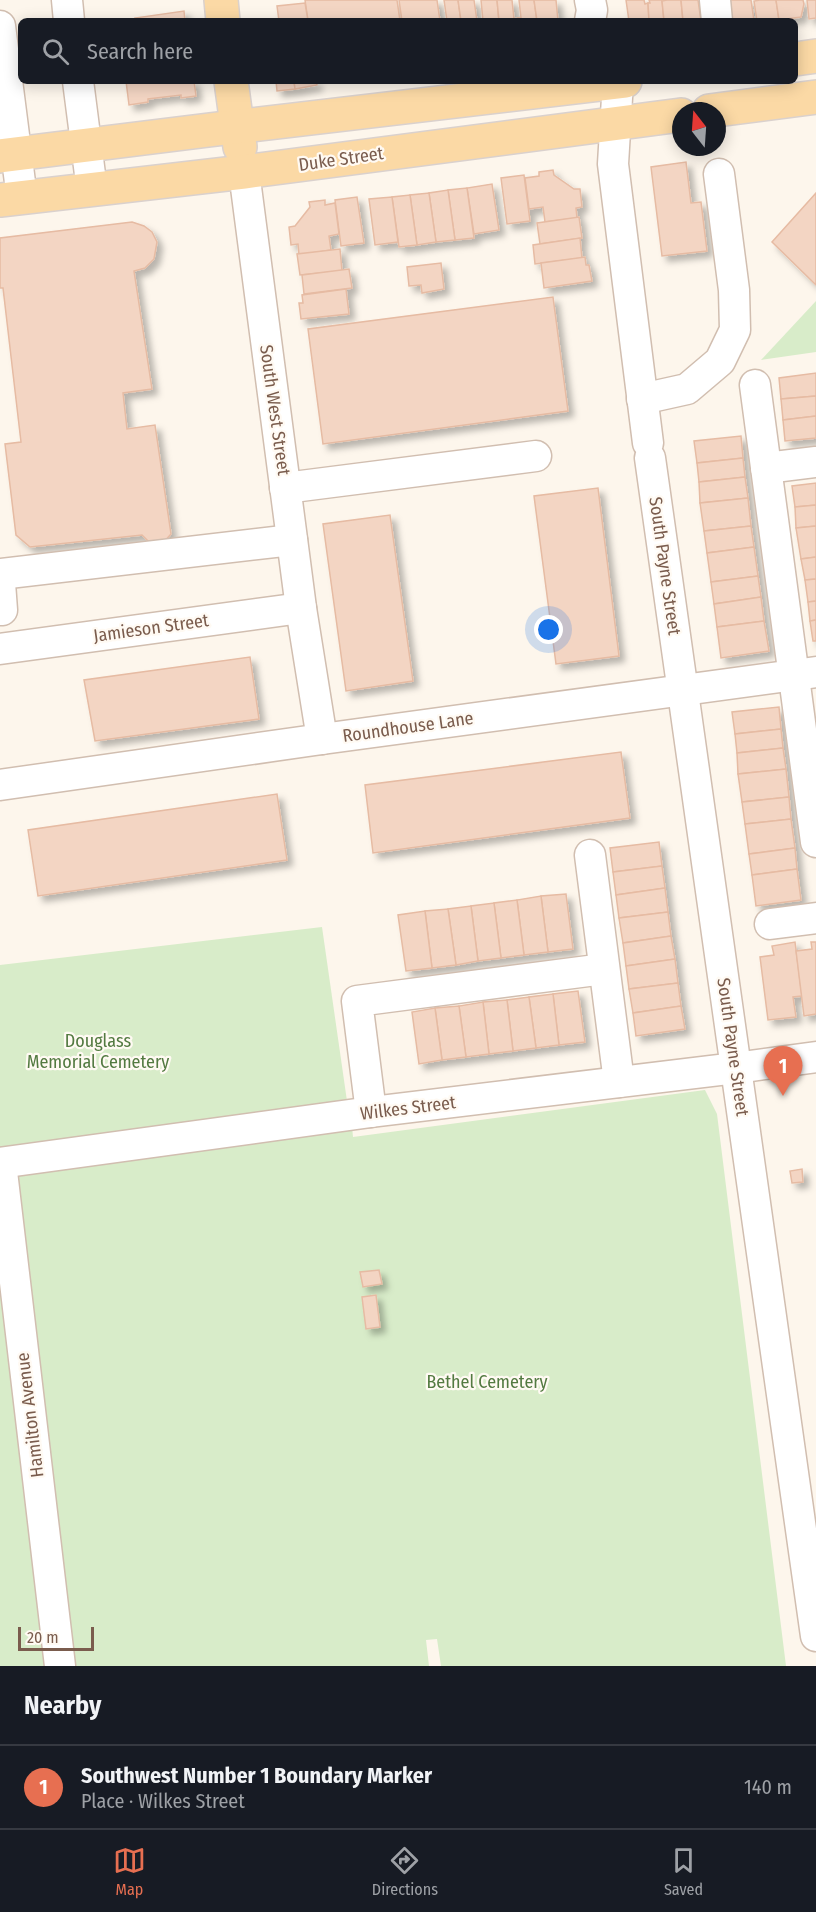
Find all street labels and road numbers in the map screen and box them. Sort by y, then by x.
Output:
street label: Duke Street [297,142,385,176]
street label: South West Street [255,343,295,477]
street label: South Payne Street [644,495,686,637]
street label: Jamieson Street [92,609,210,647]
street label: Roundhouse Lane [341,707,475,747]
street label: South Payne Street [712,976,754,1118]
street label: Wilkes Street [359,1091,457,1125]
street label: Hamilton Avenue [11,1351,49,1479]

